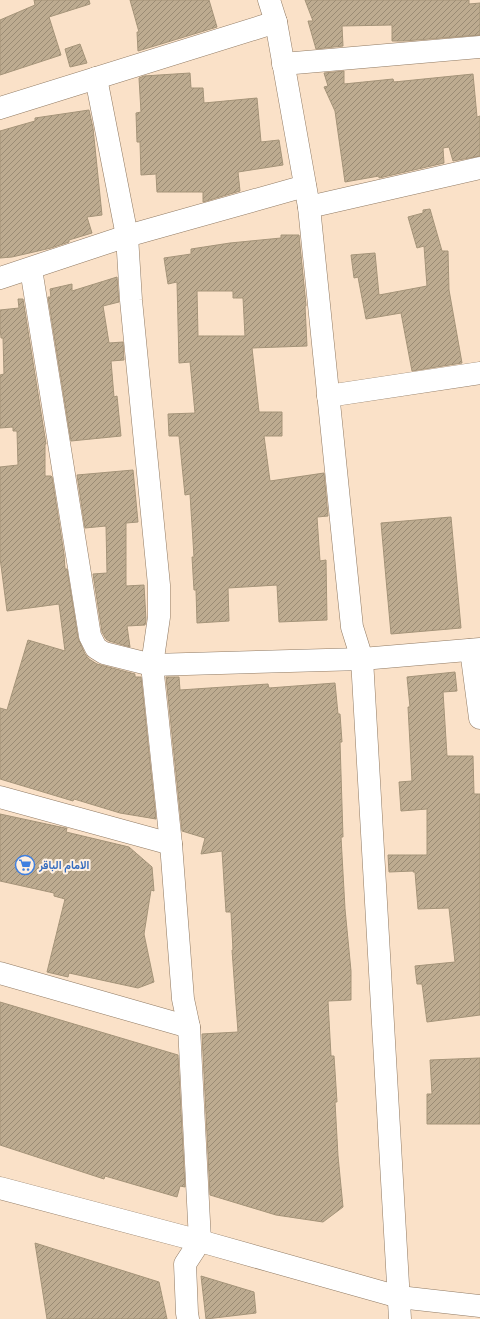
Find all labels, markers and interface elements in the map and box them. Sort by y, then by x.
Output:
supermarket icon: الامام الباقر [14,854,36,876]
place label: الامام الباقر [38,858,90,873]

